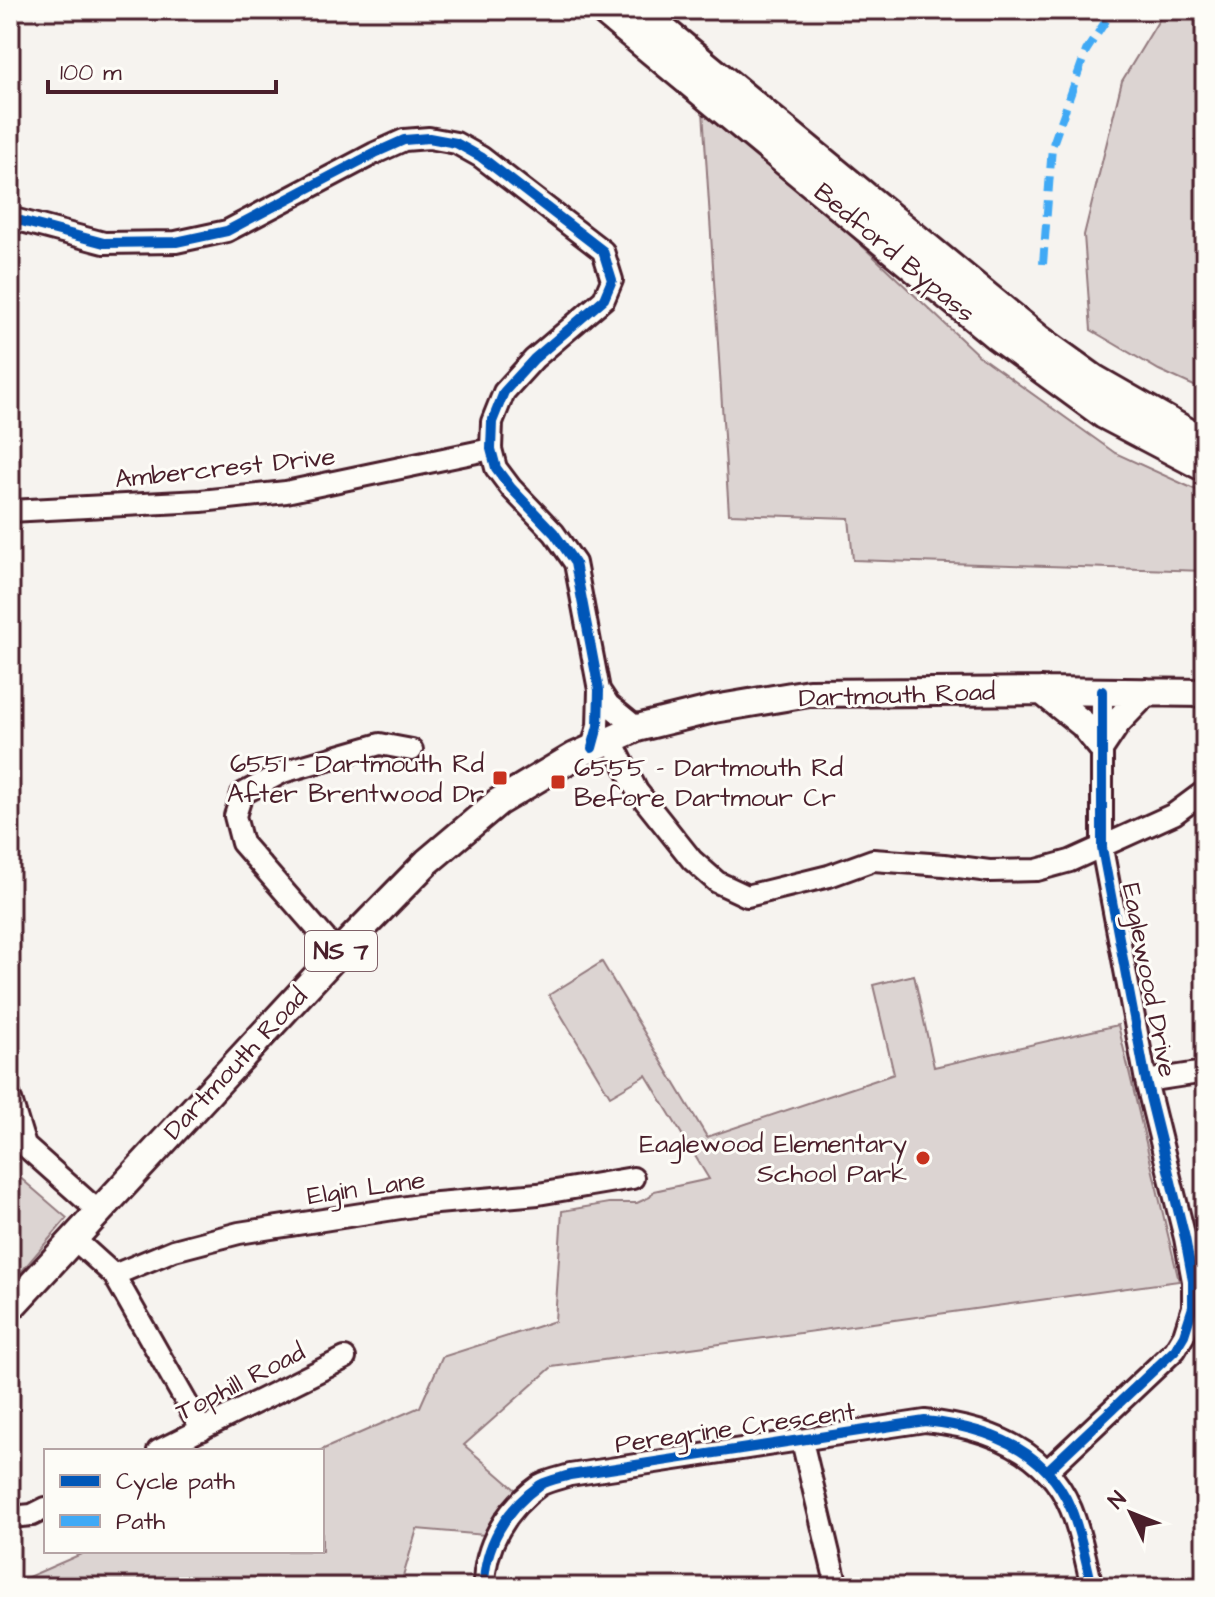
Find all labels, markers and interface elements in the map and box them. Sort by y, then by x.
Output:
scale bar [48,44,276,94]
text: 100 m [60,56,122,90]
street label: Bedford Bypass [805,175,983,333]
street label: Ambercrest Drive [113,439,337,497]
street label: Dartmouth Road [798,674,996,716]
place label: 6551 - Dartmouth Rd After Brentwood Dr [227,746,484,812]
place label: 6555 - Dartmouth Rd Before Dartmour Cr [574,750,843,816]
marker: 6551 - Dartmouth Rd After Brentwood Dr [491,769,509,787]
marker: 6555 - Dartmouth Rd Before Dartmour Cr [549,773,567,791]
street label: Eaglewood Drive [1111,880,1185,1081]
road number: NS 7 [305,931,377,971]
street label: Dartmouth Road [156,980,316,1148]
place label: Eaglewood Elementary School Park [640,1126,907,1192]
marker: Eaglewood Elementary School Park [914,1149,932,1167]
street label: Elgin Lane [305,1162,428,1216]
street label: Tophill Road [170,1334,311,1430]
street label: Peregrine Crescent [613,1393,858,1465]
legend [44,1449,324,1553]
text: Cycle path [116,1465,235,1500]
north arrow [1091,1473,1171,1553]
text: N [1101,1485,1134,1516]
text: Path [116,1505,165,1539]

